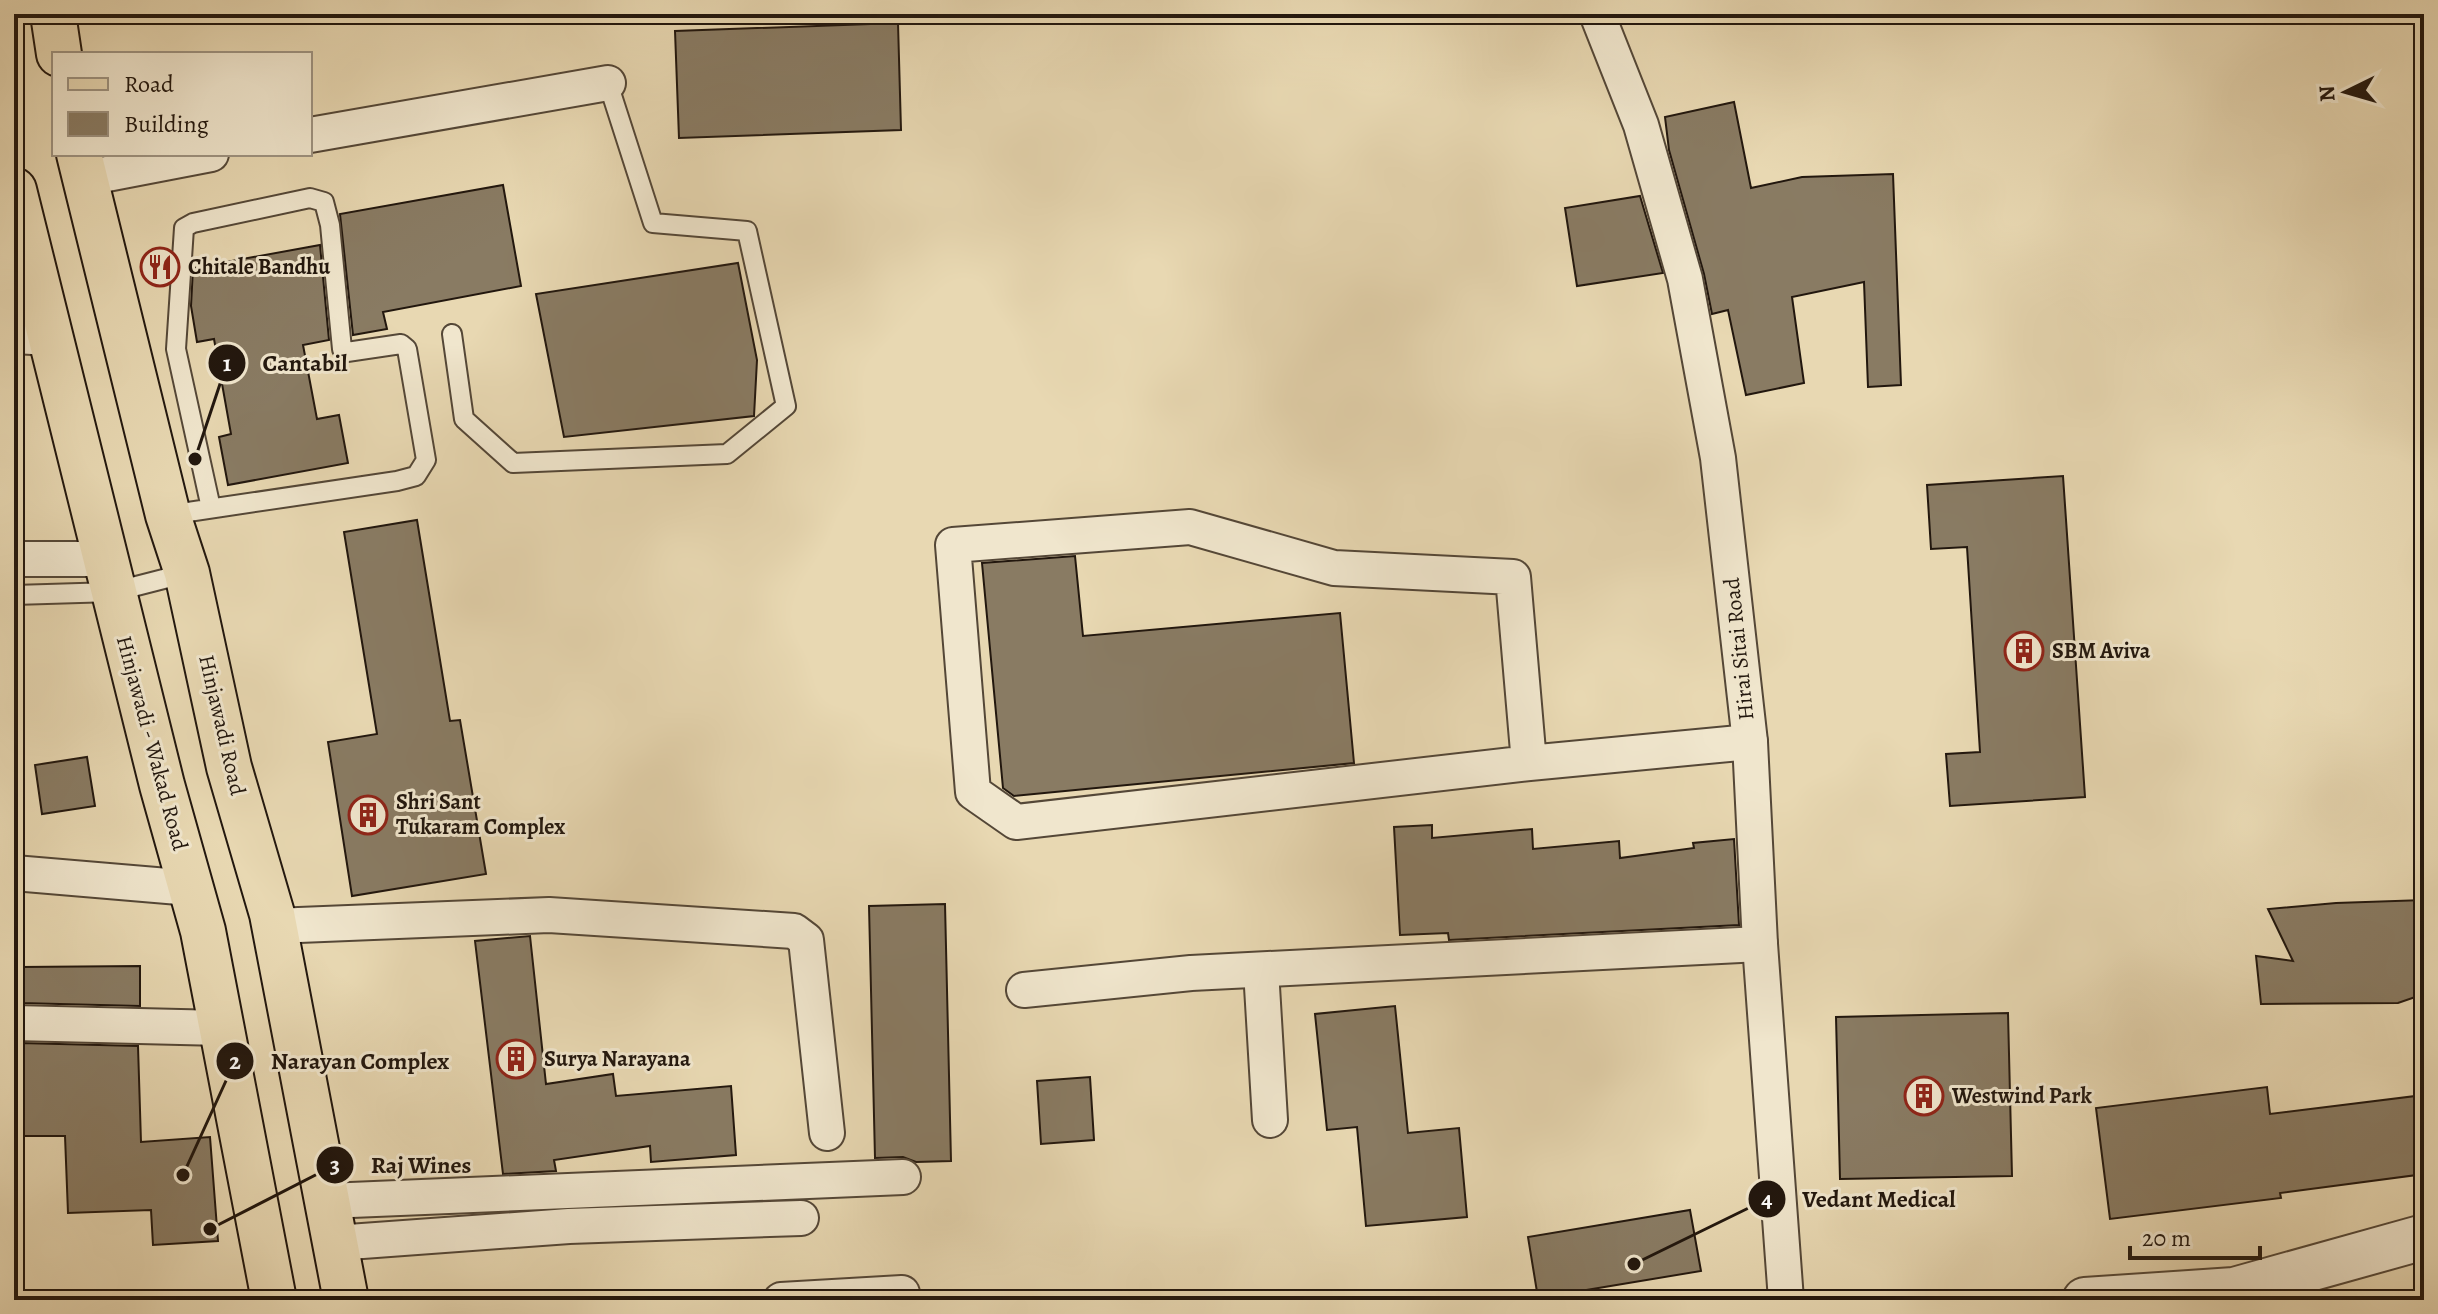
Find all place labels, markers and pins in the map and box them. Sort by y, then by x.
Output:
restaurant icon: Chitale Bandhu [139,246,181,288]
place label: Chitale Bandhu [188,252,331,282]
callout: Cantabil [207,339,364,387]
building icon: SBM Aviva [2003,630,2045,672]
place label: SBM Aviva [2052,636,2151,666]
place label: Shri Sant Tukaram Complex [396,787,565,842]
building icon: Shri Sant Tukaram Complex [347,794,389,836]
callout: Narayan Complex [215,1037,465,1085]
building icon: Surya Narayana [495,1038,537,1080]
place label: Surya Narayana [544,1044,691,1074]
building icon: Westwind Park [1903,1075,1945,1117]
place label: Westwind Park [1951,1081,2092,1111]
callout: Raj Wines [315,1141,488,1189]
callout: Vedant Medical [1747,1175,1972,1223]

